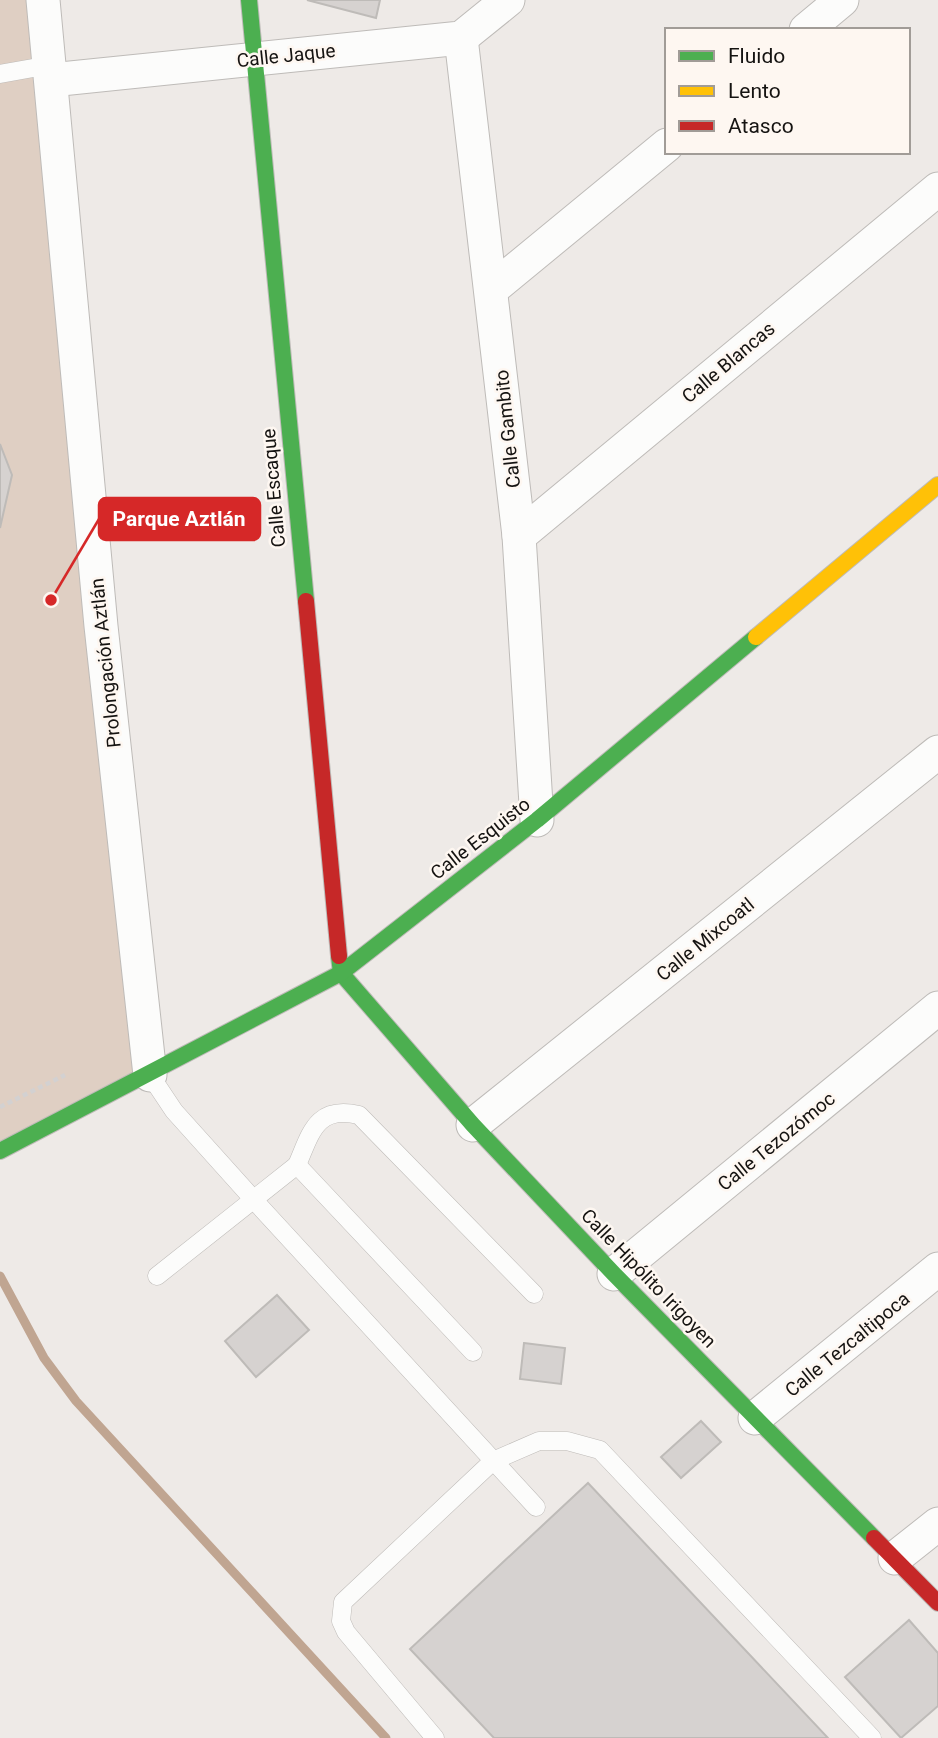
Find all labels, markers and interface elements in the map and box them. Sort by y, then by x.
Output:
legend [665,28,910,154]
street label: Calle Jaque [236,39,336,72]
text: Fluido [728,44,785,68]
text: Lento [728,79,781,103]
text: Atasco [728,114,794,138]
street label: Calle Blancas [677,317,779,408]
street label: Calle Gambito [490,369,525,489]
street label: Calle Escaque [257,428,290,548]
callout: Parque Aztlán [99,498,260,540]
text: Parque Aztlán [113,507,245,531]
street label: Prolongación Aztlán [85,577,126,749]
street label: Calle Esquisto [426,792,535,884]
street label: Calle Mixcoatl [652,893,759,986]
street label: Calle Tezozómoc [713,1087,840,1196]
street label: Calle Hipólito Irigoyen [576,1204,721,1353]
street label: Calle Tezcaltipoca [780,1287,914,1402]

